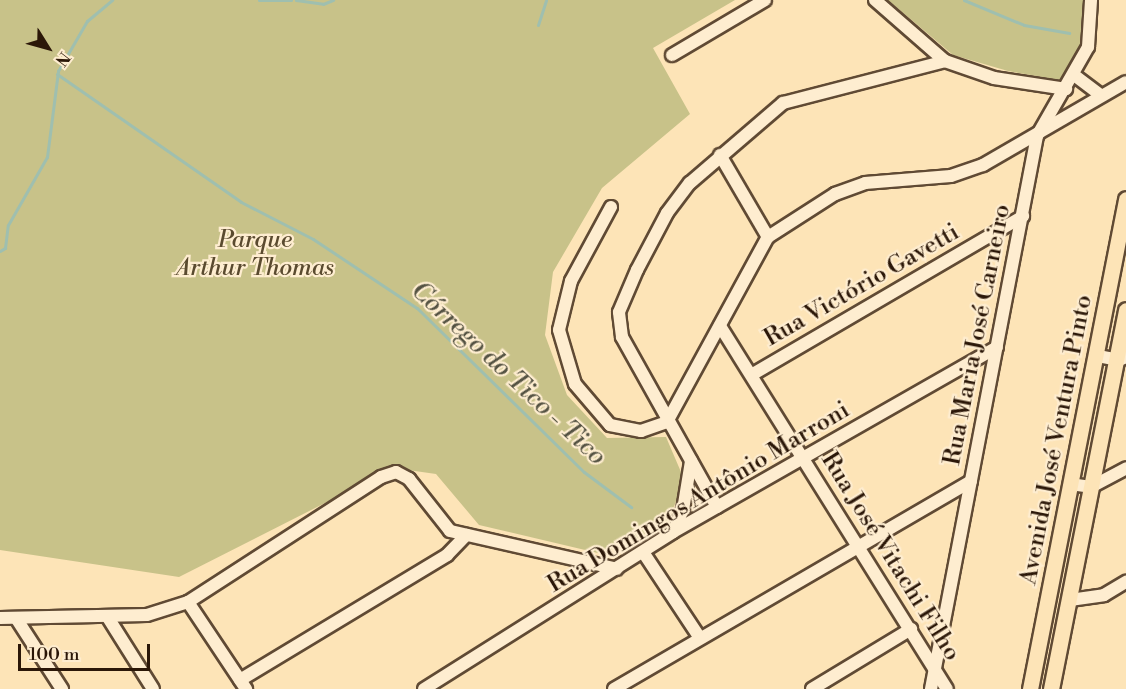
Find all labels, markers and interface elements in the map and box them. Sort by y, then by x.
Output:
north arrow [18,18,78,78]
text: N [51,48,74,70]
street label: Rua Maria José Carneiro [939,202,1017,468]
street label: Rua Victório Gavetti [759,218,965,354]
park label: Parque Arthur Thomas [176,227,334,283]
water label: Córrego do Tico - Tico [404,276,612,472]
street label: Avenida José Ventura Pinto [1015,293,1099,587]
street label: Rua Domingos Antônio Marroni [543,396,855,600]
street label: Rua José Vitachi Filho [814,447,966,667]
scale bar [21,632,153,670]
text: 100 m [29,643,80,666]

